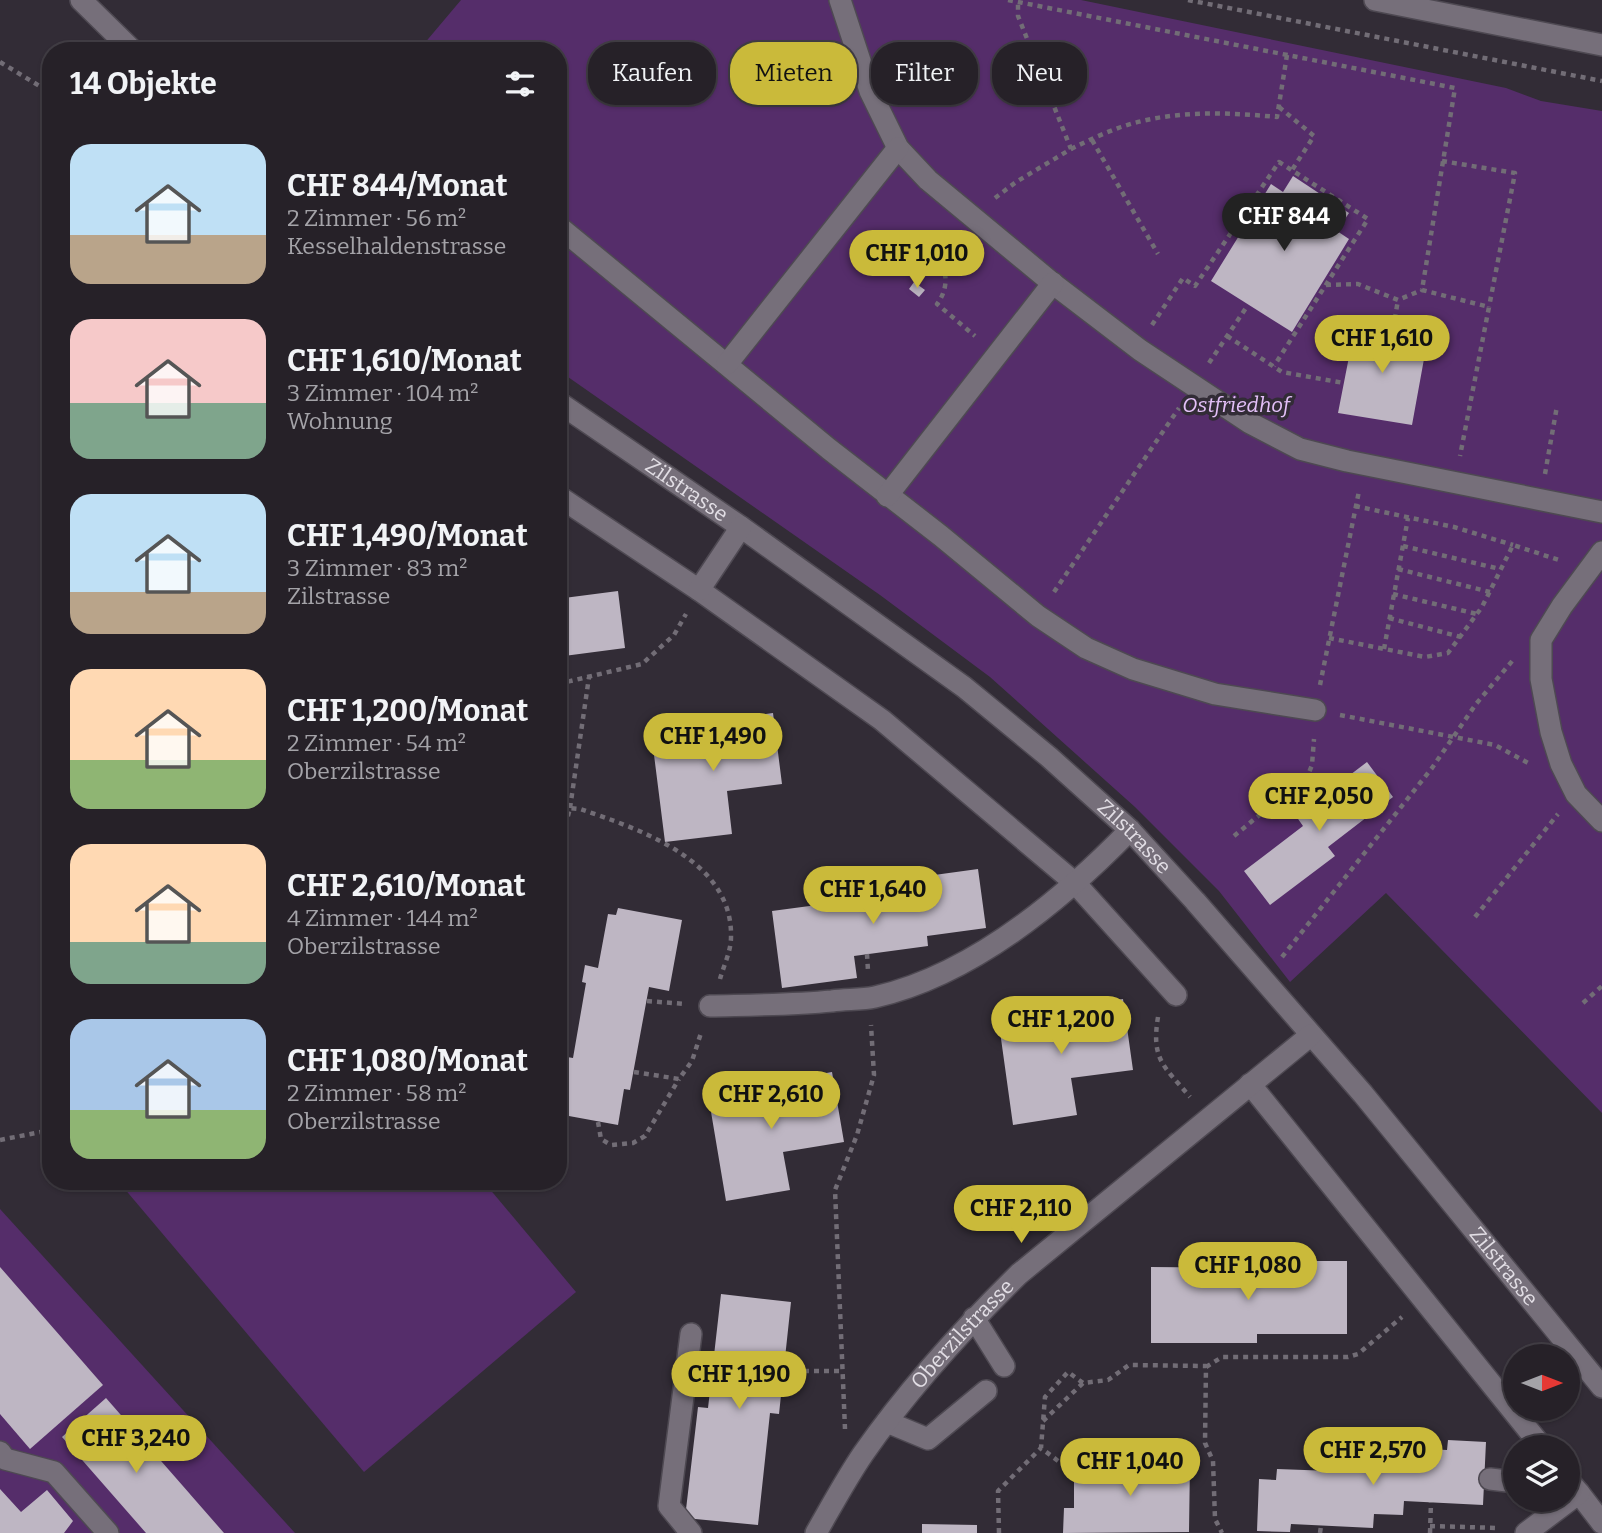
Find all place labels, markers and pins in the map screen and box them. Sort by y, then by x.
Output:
pin: CHF 844 [1219,194,1349,253]
pin: CHF 1,010 [837,230,997,290]
pin: CHF 1,610 [1302,316,1462,375]
pin: CHF 1,490 [633,714,793,773]
pin: CHF 2,050 [1239,774,1399,833]
pin: CHF 1,640 [793,866,953,926]
pin: CHF 1,200 [981,996,1141,1056]
pin: CHF 2,610 [691,1072,851,1131]
pin: CHF 2,110 [941,1186,1101,1245]
pin: CHF 1,080 [1168,1242,1328,1302]
pin: CHF 1,190 [659,1352,819,1411]
pin: CHF 3,240 [56,1416,216,1475]
pin: CHF 2,570 [1293,1428,1453,1487]
pin: CHF 1,040 [1050,1438,1210,1498]

